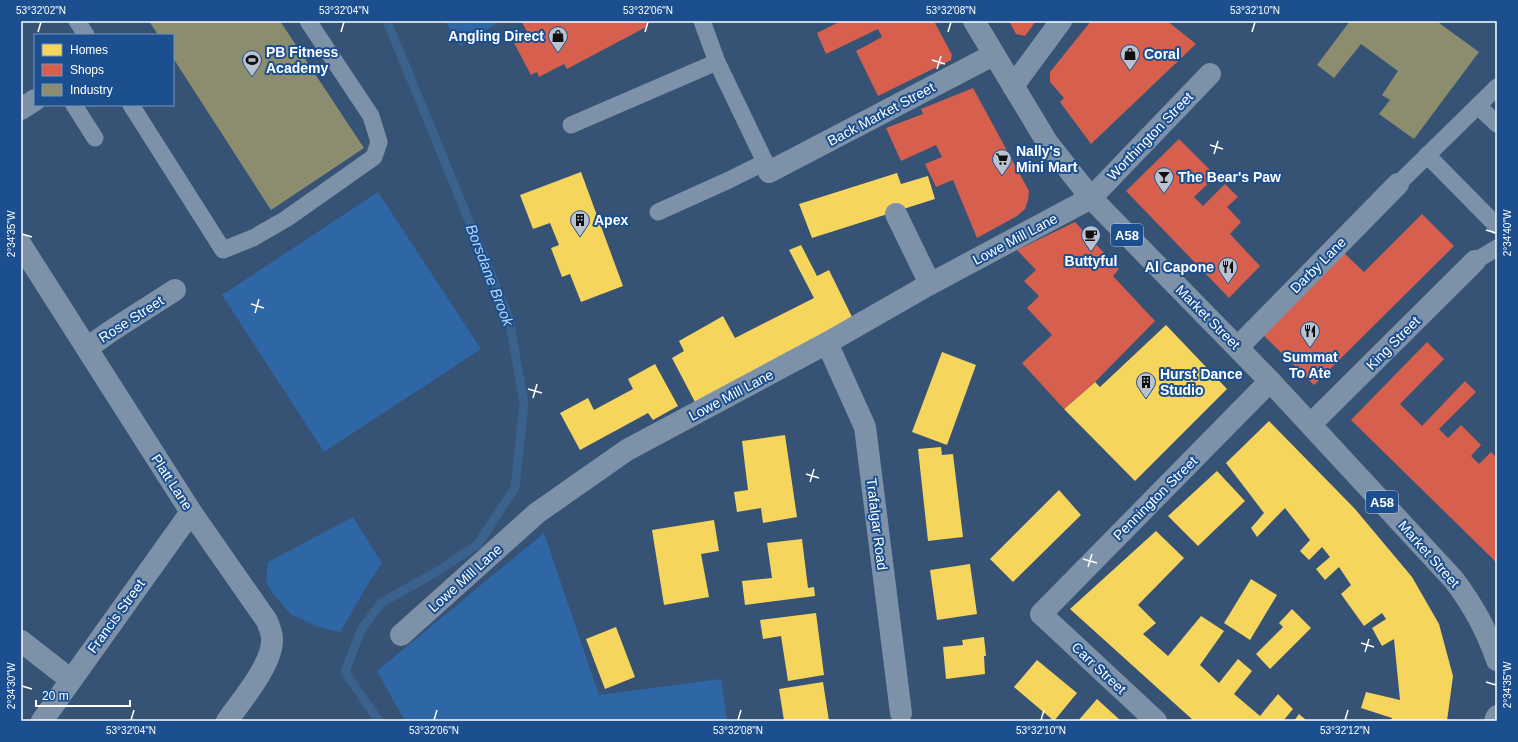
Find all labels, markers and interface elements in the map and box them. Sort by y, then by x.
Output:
text: 53°32'02"N [16,5,66,16]
text: 53°32'04"N [319,5,369,16]
text: 53°32'06"N [623,5,673,16]
text: 53°32'08"N [926,5,976,16]
text: 53°32'10"N [1230,5,1280,16]
shop icon: Angling Direct [547,25,569,53]
place label: Angling Direct [448,28,544,44]
legend [34,34,174,106]
text: Homes [70,43,108,57]
shop icon: Coral [1119,43,1141,71]
place label: PB Fitness Academy [266,44,339,76]
place label: Coral [1144,46,1180,62]
sports icon: PB Fitness Academy [241,49,263,77]
text: Shops [70,63,104,77]
street label: Back Market Street [825,79,937,149]
text: Industry [70,83,113,97]
street label: Worthington Street [1104,88,1196,183]
place label: Nally's Mini Mart [1016,143,1078,175]
supermarket icon: Nally's Mini Mart [991,148,1013,176]
bar icon: The Bear's Paw [1153,166,1175,194]
place label: The Bear's Paw [1178,169,1281,185]
building icon: Apex [569,209,591,237]
text: 2°34'40"W [1502,209,1513,256]
text: 2°34'35"W [6,210,17,257]
street label: Lowe Mill Lane [970,210,1060,268]
place label: Apex [594,212,628,228]
water label: Borsdane Brook [463,222,518,330]
cafe icon: Buttyful [1080,224,1102,252]
road number: A58 [1111,224,1143,246]
street label: Darby Lane [1287,234,1349,296]
place label: Buttyful [1065,253,1117,269]
restaurant icon: Al Capone [1217,256,1239,284]
place label: Al Capone [1145,259,1214,275]
street label: Market Street [1173,282,1243,352]
street label: Rose Street [96,292,166,346]
street label: King Street [1363,313,1423,373]
restaurant icon: Summat To Ate [1299,320,1321,348]
place label: Summat To Ate [1282,349,1338,381]
street label: Lowe Mill Lane [686,366,776,424]
place label: Hurst Dance Studio [1160,366,1243,398]
building icon: Hurst Dance Studio [1135,371,1157,399]
street label: Platt Lane [148,451,196,513]
street label: Pennington Street [1110,453,1200,543]
street label: Trafalgar Road [863,477,891,571]
road number: A58 [1366,491,1398,513]
street label: Market Street [1395,517,1463,591]
street label: Lowe Mill Lane [425,541,505,615]
street label: Francis Street [84,576,148,656]
street label: Carr Street [1069,639,1130,697]
text: 2°34'35"W [1502,661,1513,708]
text: 2°34'30"W [6,662,17,709]
scale bar [36,682,130,708]
text: 20 m [42,689,69,703]
text: 53°32'04"N [106,725,156,736]
text: 53°32'06"N [409,725,459,736]
text: 53°32'08"N [713,725,763,736]
text: 53°32'10"N [1016,725,1066,736]
text: 53°32'12"N [1320,725,1370,736]

